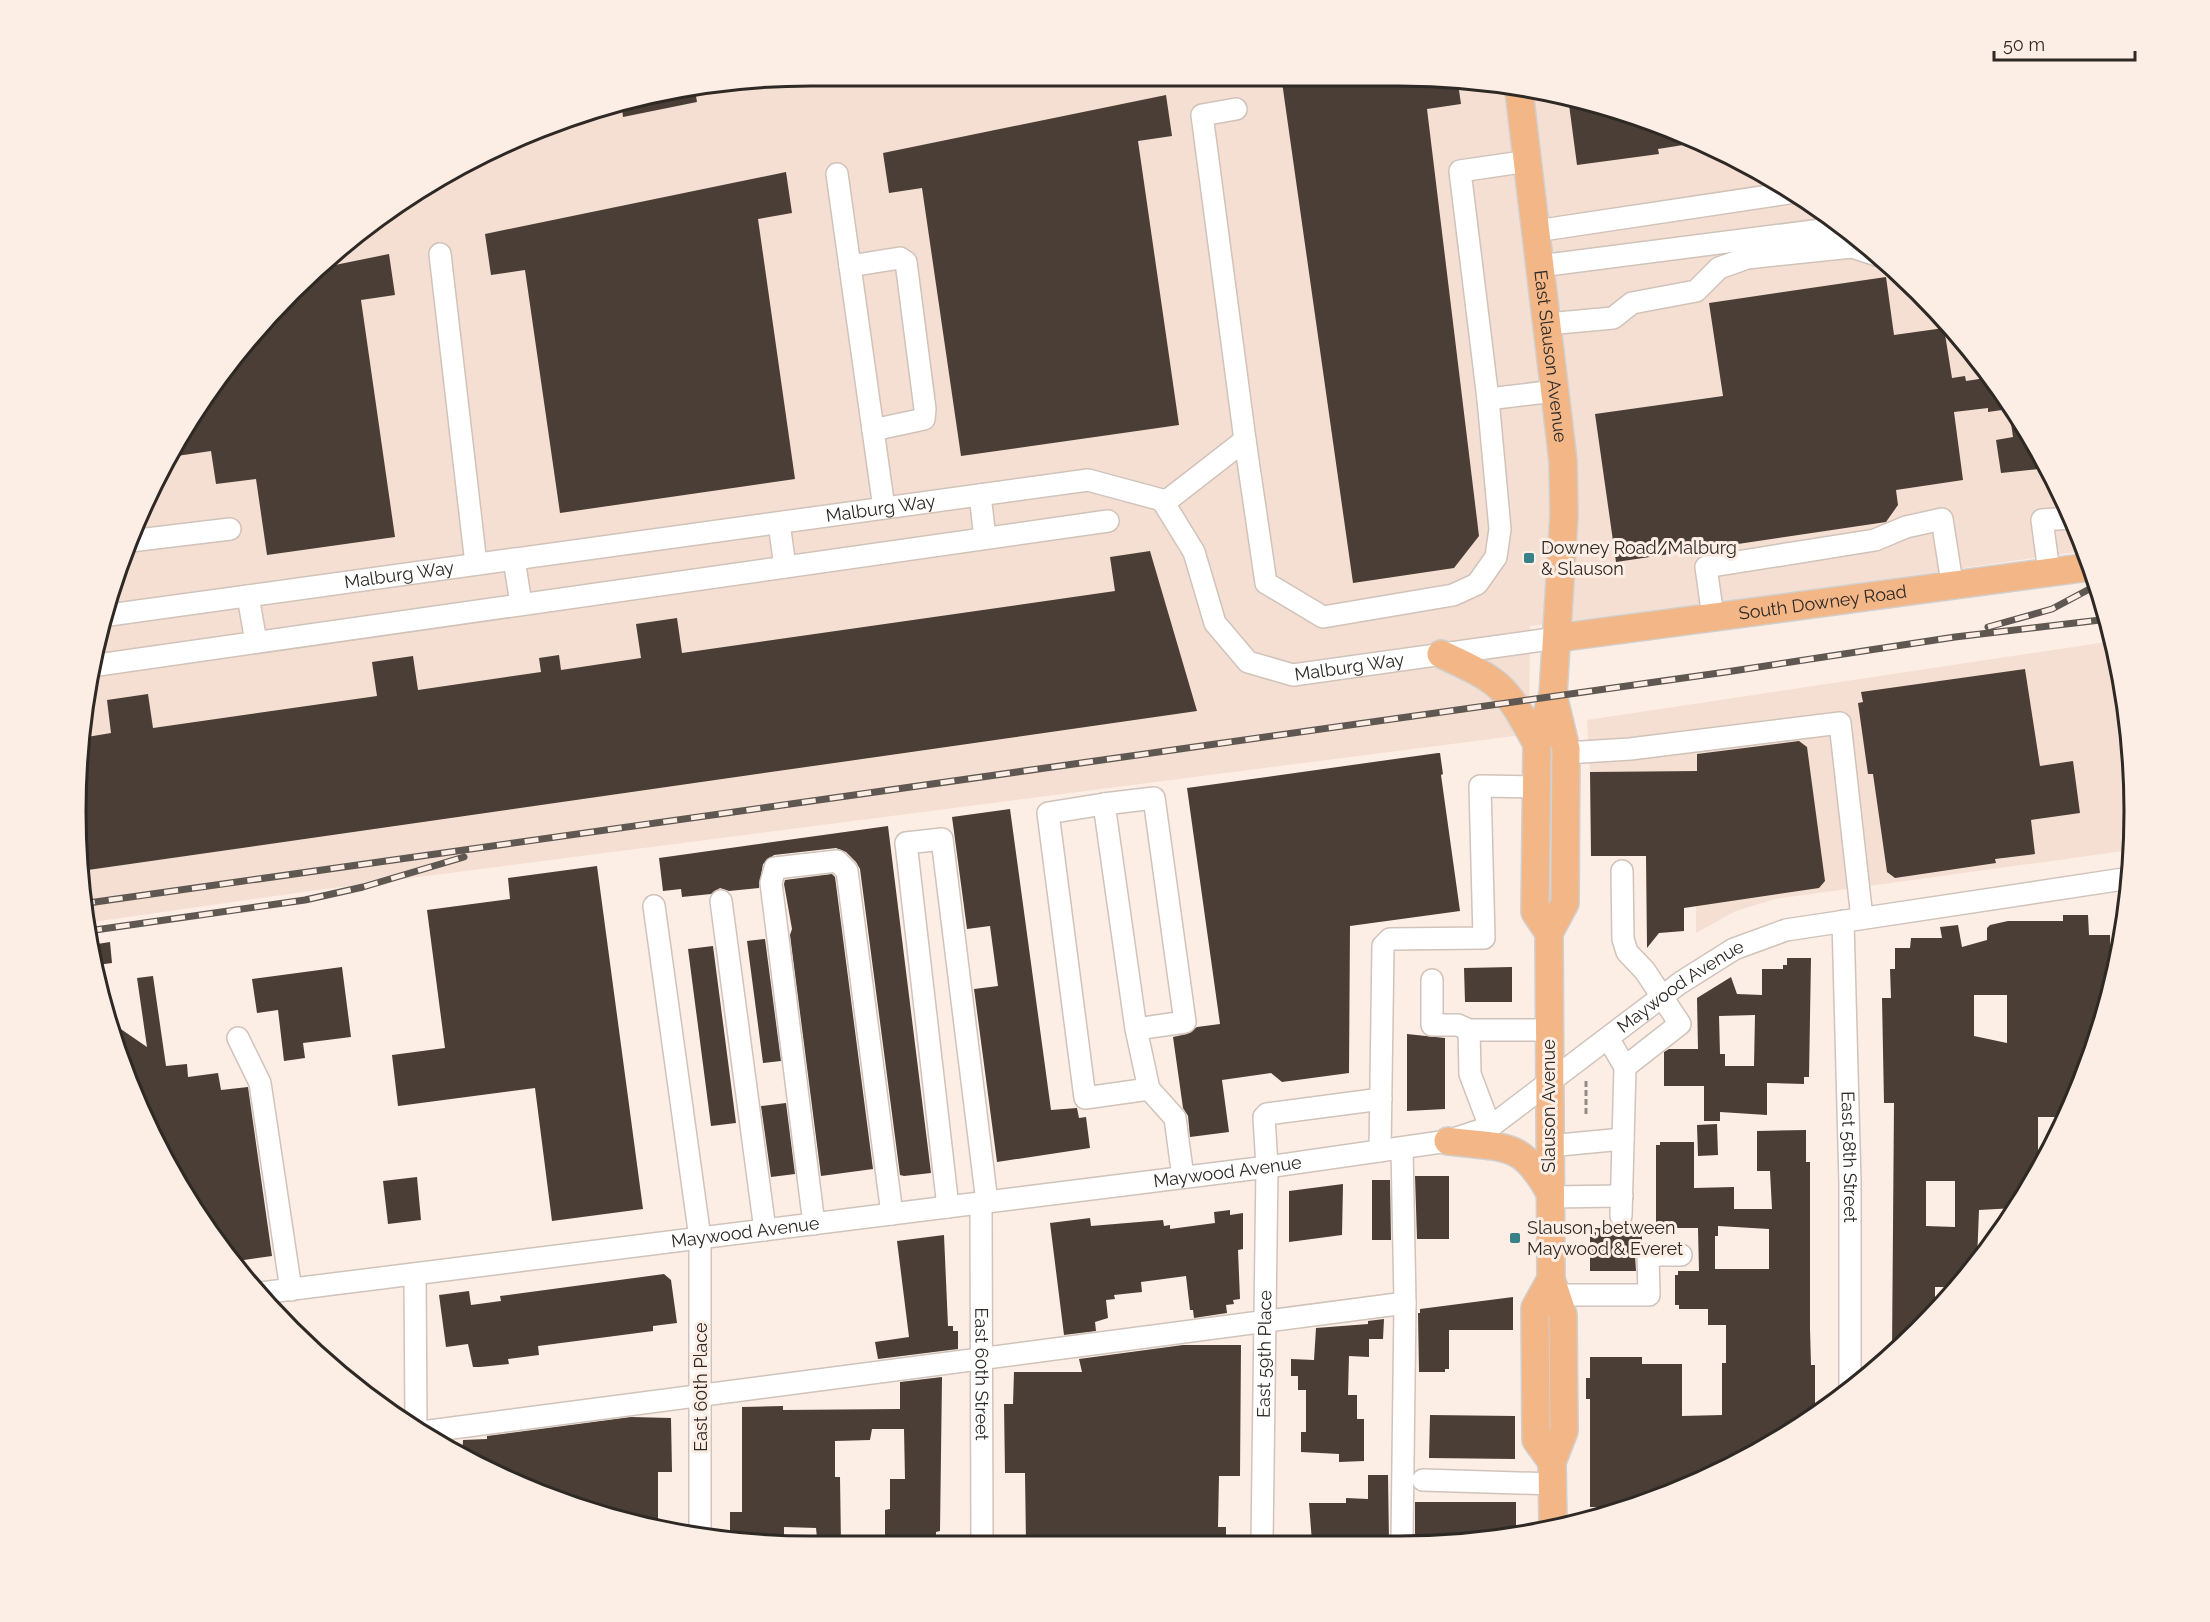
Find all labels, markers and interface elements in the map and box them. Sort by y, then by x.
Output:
scale bar [1994,24,2135,62]
text: 50 m [2003,34,2045,55]
street label: East Slauson Avenue [1530,269,1572,444]
street label: Malburg Way [824,490,937,526]
place label: Downey Road/Malburg & Slauson [1541,537,1737,579]
marker: Downey Road/Malburg & Slauson [1522,551,1536,565]
street label: Malburg Way [343,557,456,592]
street label: South Downey Road [1737,581,1908,624]
street label: Malburg Way [1293,648,1406,685]
street label: Maywood Avenue [1613,935,1747,1037]
street label: Slauson Avenue [1538,1039,1559,1173]
street label: East 58th Street [1838,1091,1861,1223]
street label: Maywood Avenue [1152,1151,1303,1191]
street label: Maywood Avenue [670,1212,821,1252]
place label: Slauson, between Maywood & Everet [1527,1217,1683,1259]
marker: Slauson, between Maywood & Everet [1508,1231,1522,1245]
street label: East 59th Place [1253,1290,1275,1418]
street label: East 60th Street [971,1307,993,1441]
street label: East 60th Place [690,1322,711,1452]

